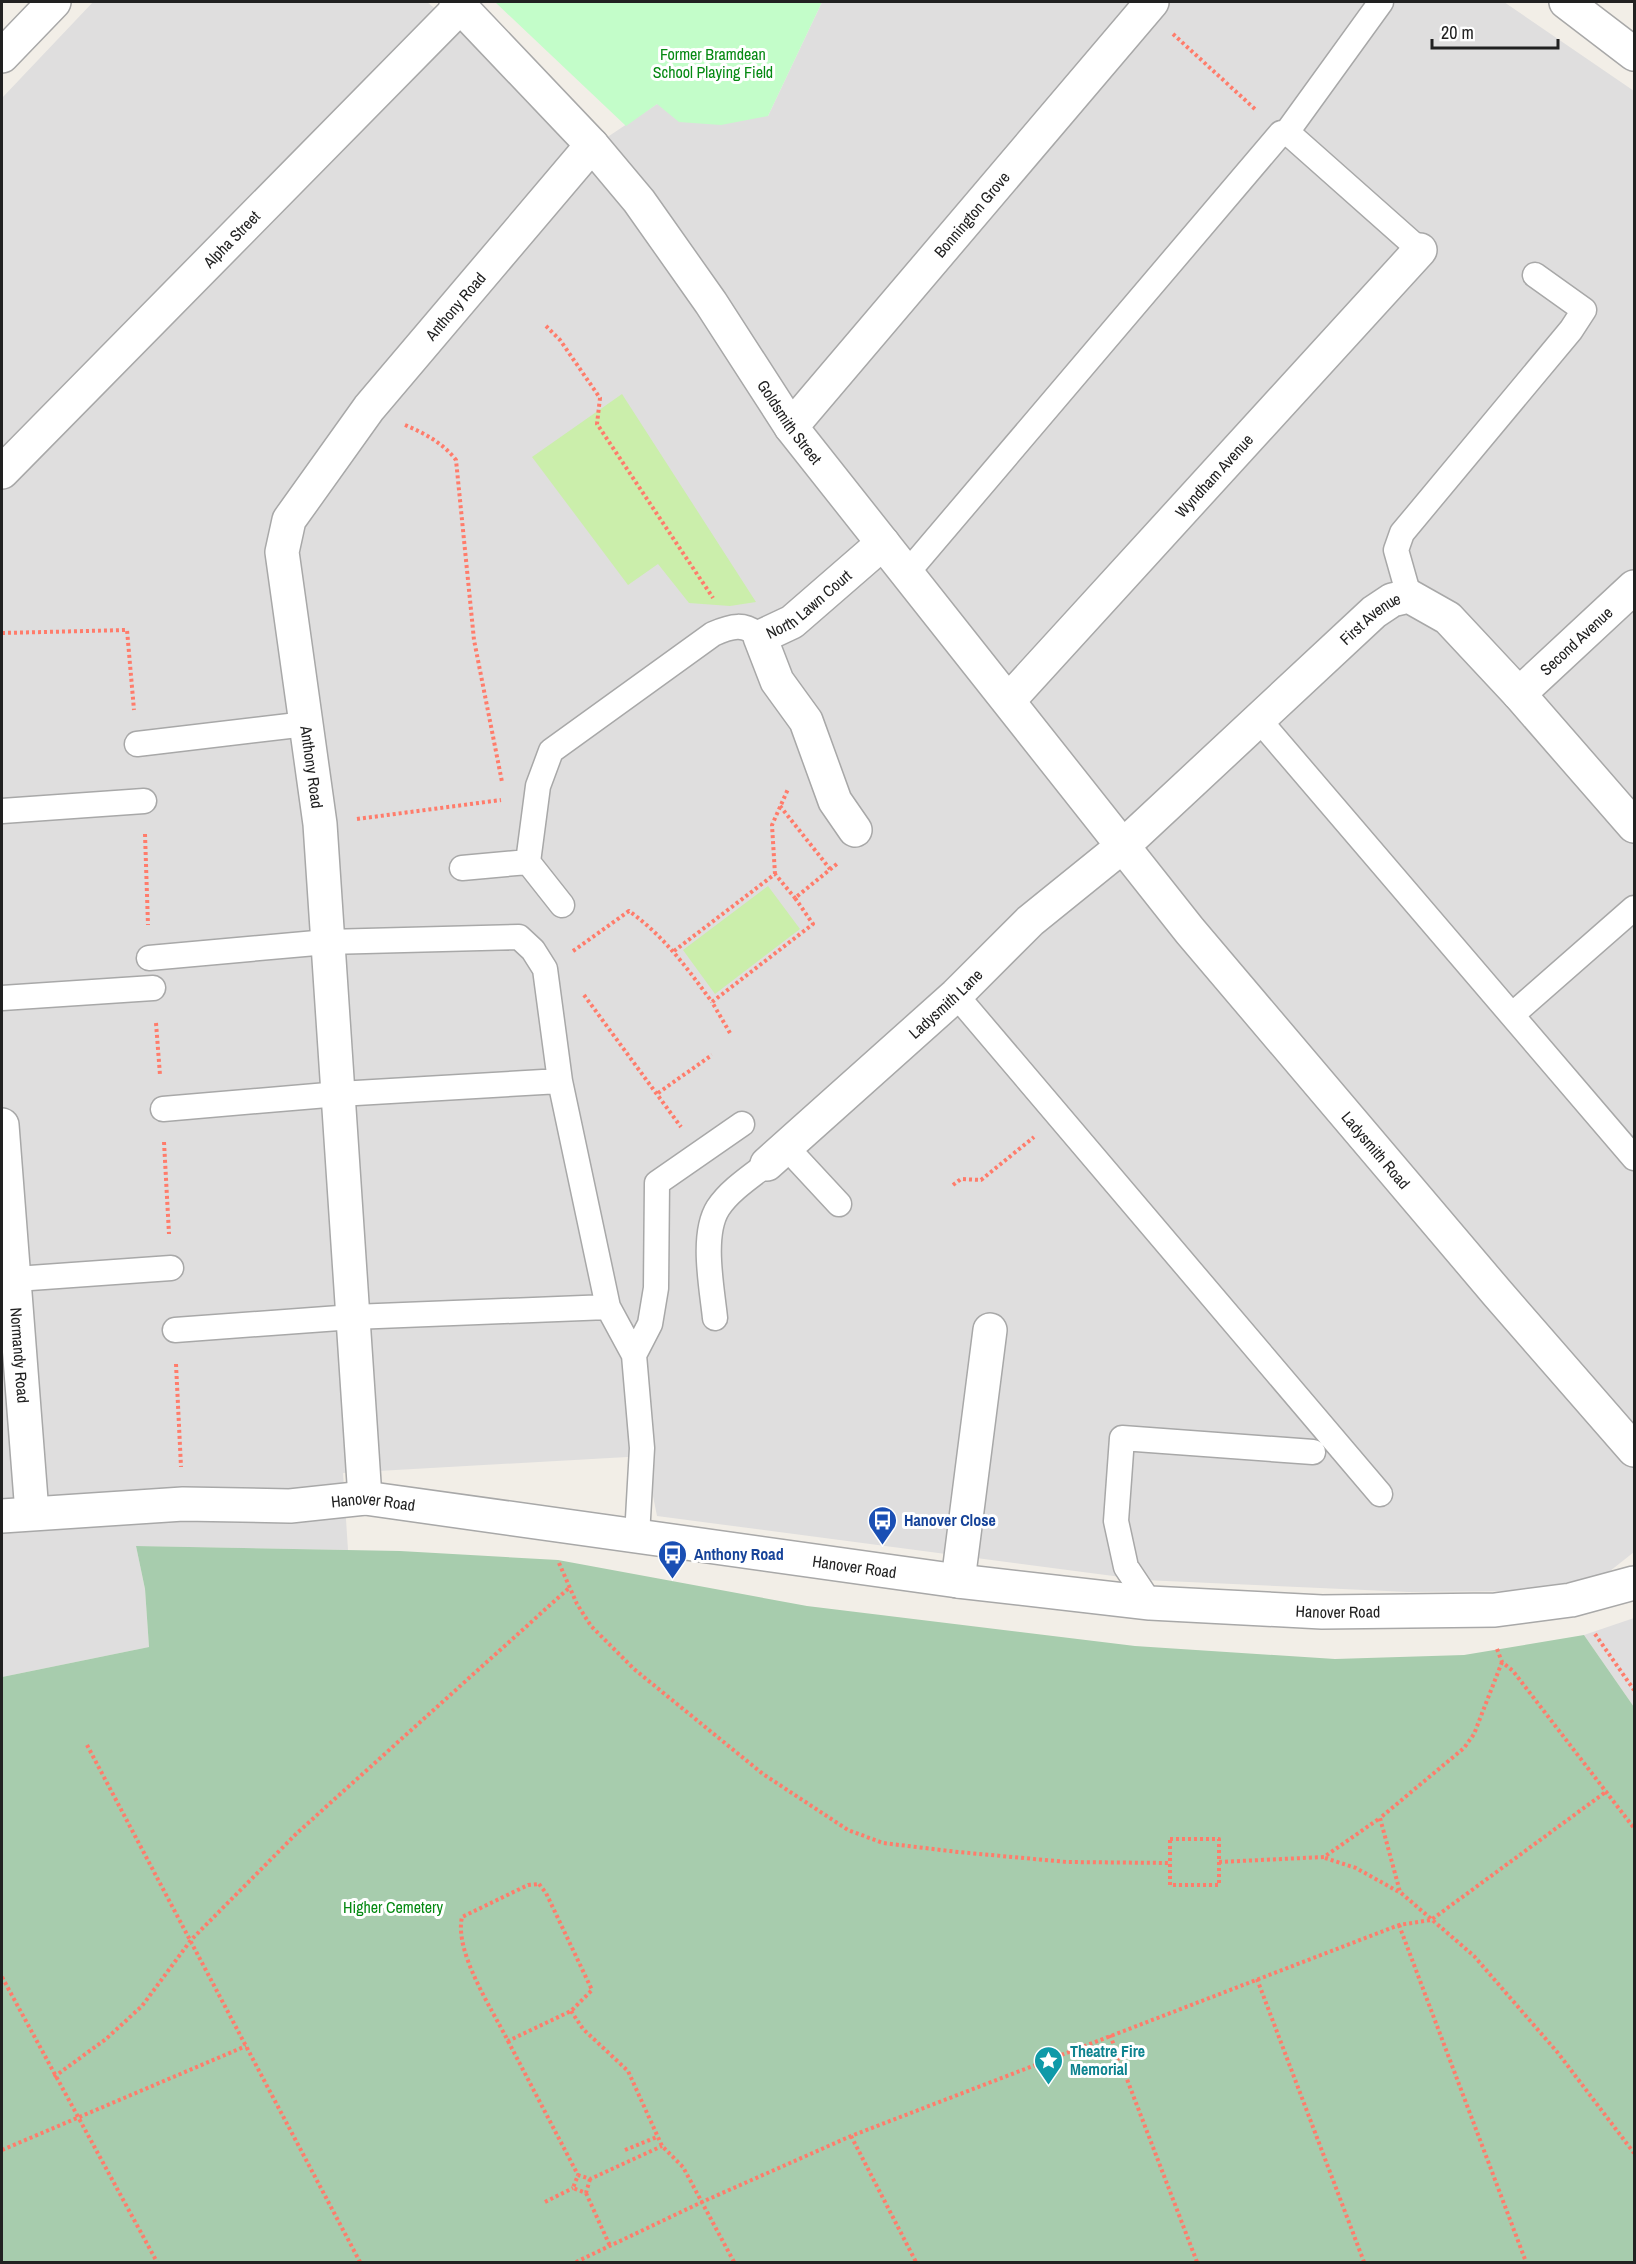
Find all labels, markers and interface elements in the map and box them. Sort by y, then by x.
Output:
scale bar [1432,12,1558,50]
text: 20 m [1441,20,1474,45]
park label: Former Bramdean School Playing Field [653,43,773,83]
street label: Bonnington Grove [929,167,1014,262]
street label: Alpha Street [198,205,265,273]
street label: Anthony Road [419,267,491,346]
street label: Goldsmith Street [752,376,827,469]
street label: Wyndham Avenue [1170,429,1258,522]
street label: North Lawn Court [762,564,856,644]
street label: First Avenue [1335,587,1403,650]
street label: Second Avenue [1535,602,1617,680]
street label: Anthony Road [295,723,329,810]
street label: Ladysmith Lane [904,964,987,1043]
street label: Ladysmith Road [1337,1107,1415,1194]
street label: Normandy Road [5,1307,34,1404]
street label: Hanover Road [330,1487,417,1516]
bus stop icon: Hanover Close [867,1504,899,1546]
place label: Hanover Close [904,1509,996,1531]
bus stop icon: Anthony Road [657,1538,689,1580]
place label: Anthony Road [694,1543,784,1565]
street label: Hanover Road [811,1550,898,1583]
street label: Hanover Road [1295,1600,1380,1623]
park label: Higher Cemetery [343,1896,443,1918]
place label: Theatre Fire Memorial [1070,2040,1145,2080]
place icon: Theatre Fire Memorial [1033,2044,1065,2086]

